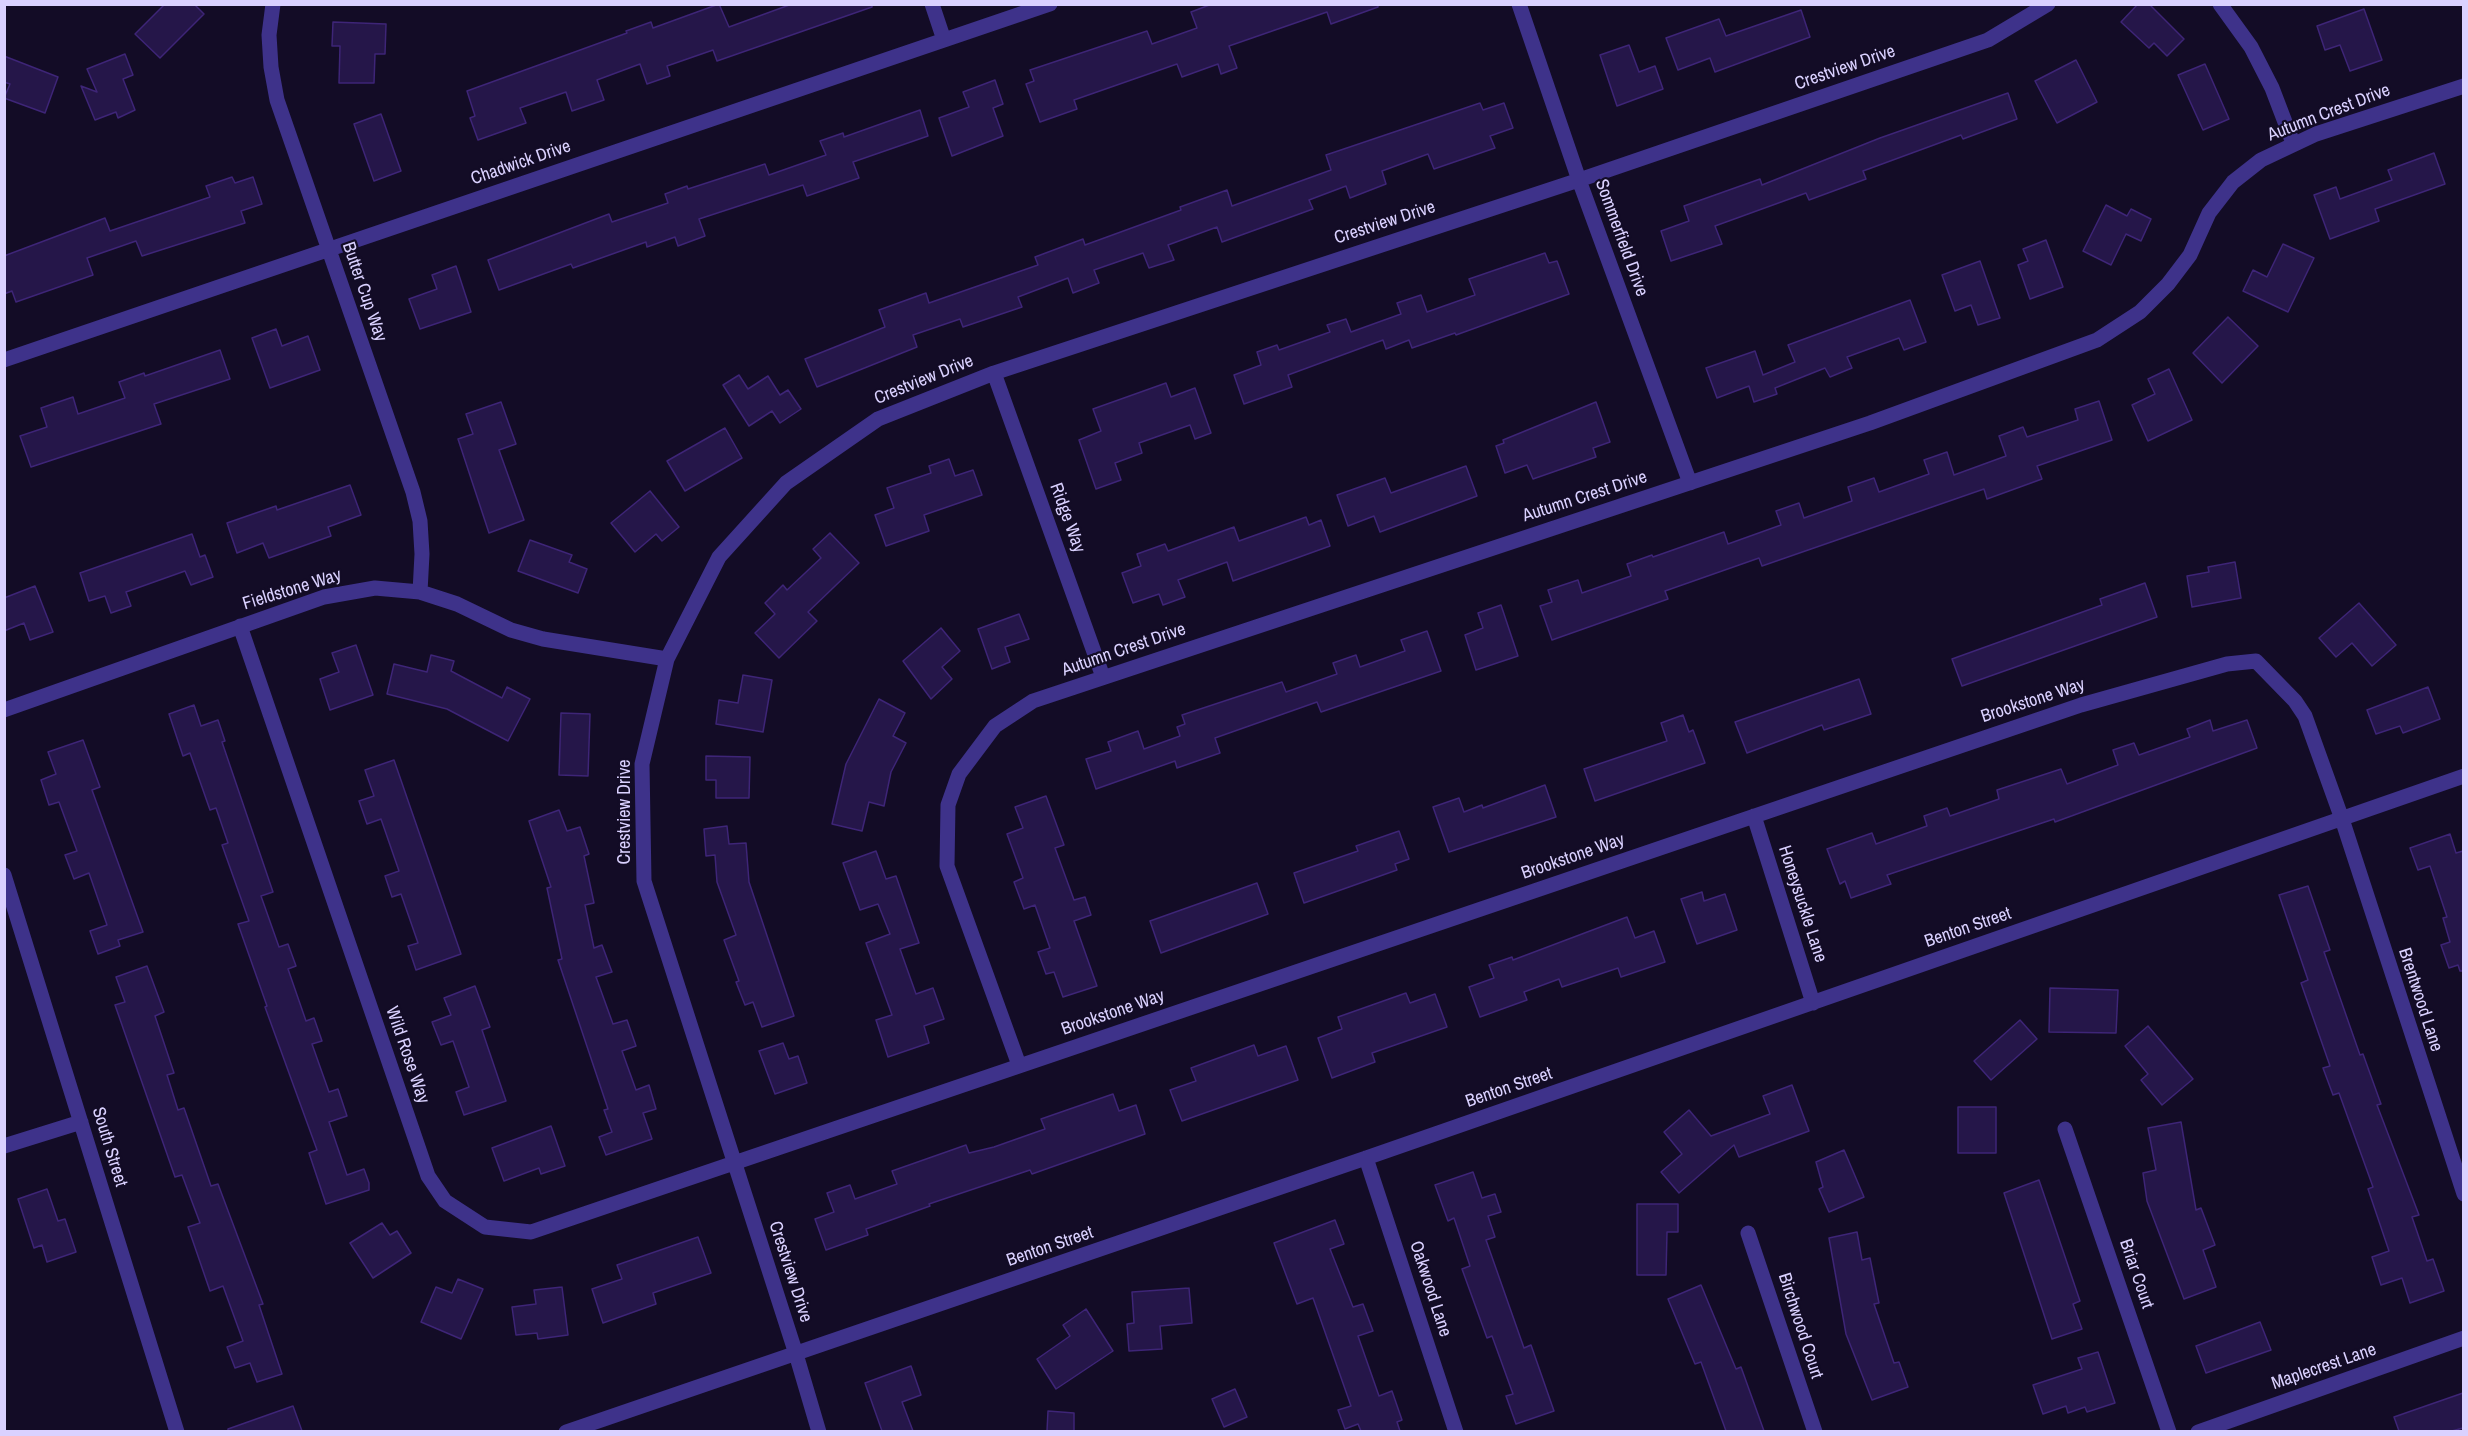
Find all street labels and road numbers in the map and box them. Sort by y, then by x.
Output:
street label: Crestview Drive [1792,41,1898,95]
street label: Autumn Crest Drive [2265,80,2393,146]
street label: Chadwick Drive [468,136,574,190]
street label: Sommerfield Drive [1590,177,1652,299]
street label: Crestview Drive [1332,197,1438,249]
street label: Butter Cup Way [337,239,391,345]
street label: Crestview Drive [871,350,977,410]
street label: Autumn Crest Drive [1520,467,1650,527]
street label: Ridge Way [1044,480,1090,556]
street label: Fieldstone Way [240,565,344,615]
street label: Autumn Crest Drive [1059,619,1189,681]
street label: Brookstone Way [1978,674,2088,728]
street label: Crestview Drive [614,760,636,864]
street label: Brookstone Way [1519,829,1627,885]
street label: Honeysuckle Lane [1773,843,1831,965]
street label: Benton Street [1922,903,2014,953]
street label: Brentwood Lane [2393,946,2447,1054]
street label: Brookstone Way [1059,985,1167,1041]
street label: Wild Rose Way [380,1004,434,1106]
street label: Benton Street [1463,1063,1555,1113]
street label: South Street [87,1105,131,1189]
street label: Crestview Drive [764,1219,816,1325]
street label: Benton Street [1004,1222,1096,1272]
street label: Briar Court [2114,1236,2158,1312]
street label: Oakwood Lane [1404,1238,1456,1340]
street label: Birchwood Court [1773,1270,1827,1382]
street label: Maplecrest Lane [2269,1339,2379,1395]

